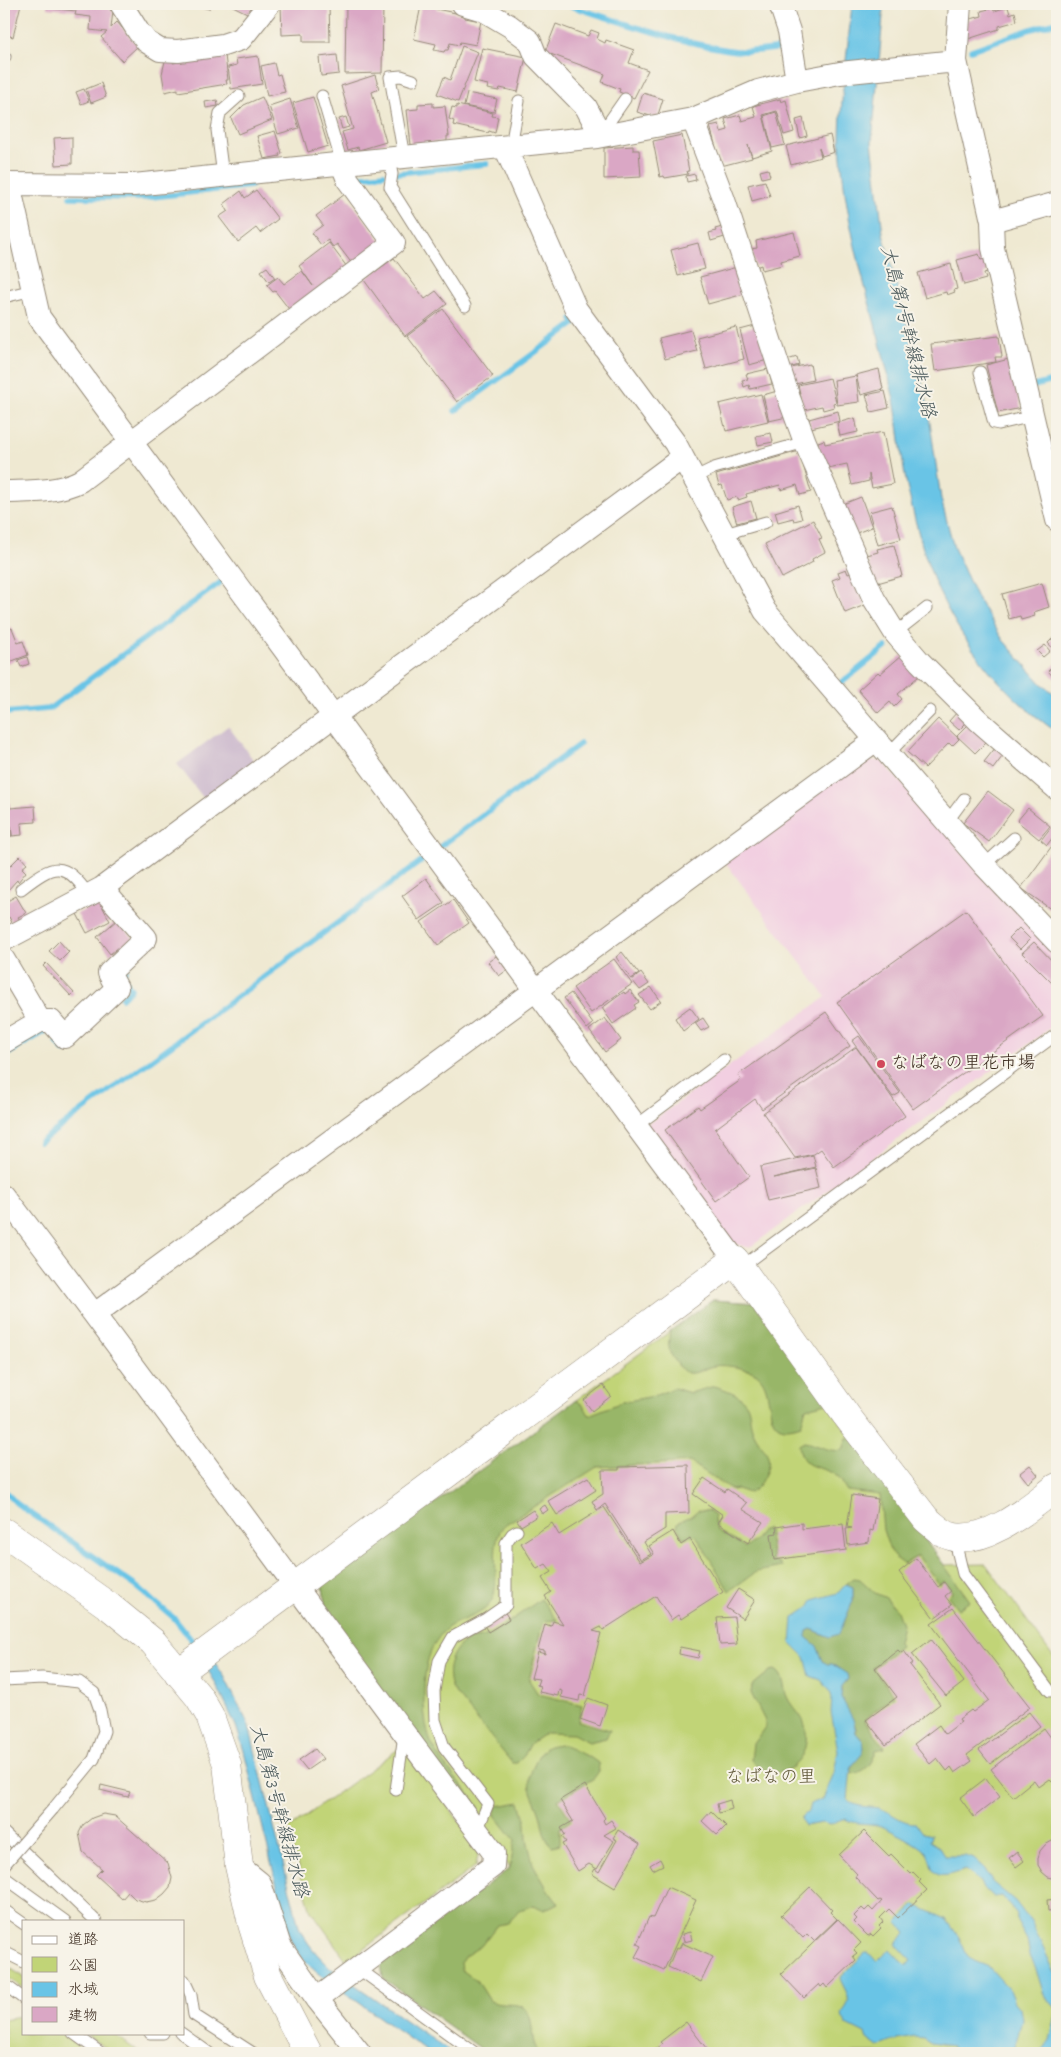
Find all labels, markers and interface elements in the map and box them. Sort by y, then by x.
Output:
water label: 大島第1号幹線排水路 [872,243,942,422]
place label: なばなの里花市場 [891,1051,1035,1077]
marker: なばなの里花市場 [875,1058,887,1070]
water label: 大島第3号幹線排水路 [242,1721,314,1902]
park label: なばなの里 [726,1765,816,1791]
legend [22,1920,185,2034]
text: 道路 [68,1929,98,1951]
text: 公園 [68,1955,98,1977]
text: 水域 [68,1979,98,2001]
text: 建物 [68,2005,98,2027]

